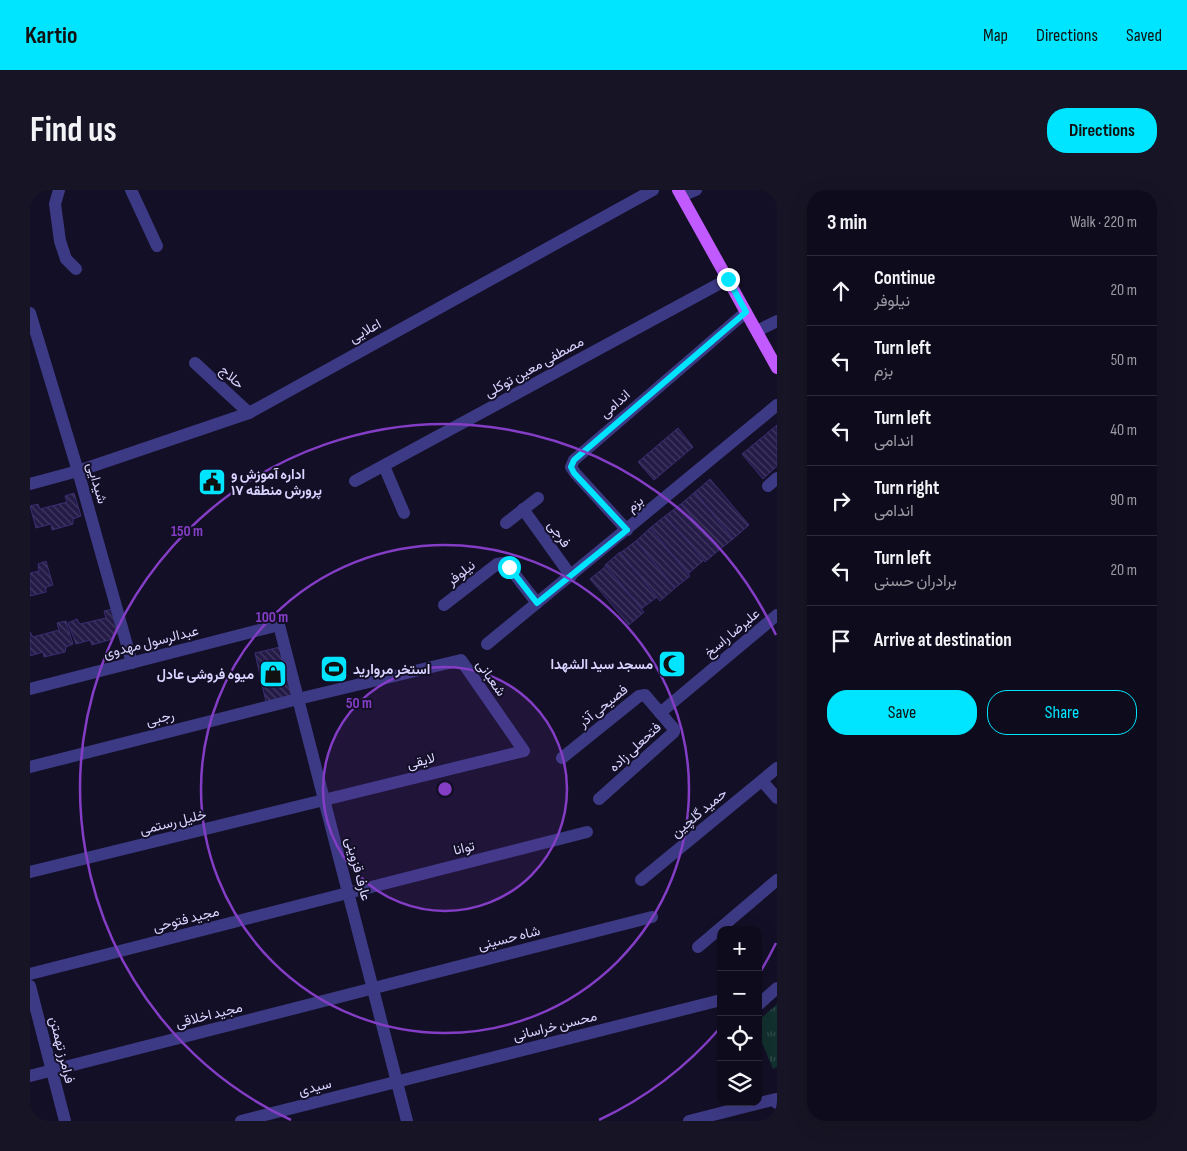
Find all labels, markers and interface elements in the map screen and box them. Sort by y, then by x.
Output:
text: Kartio [25,21,77,50]
text: Map [983,25,1008,46]
text: Directions [1036,25,1098,46]
text: Saved [1126,25,1162,46]
button: Directions [1047,108,1157,153]
text: Find us [30,109,117,152]
text: 3 min [827,210,867,235]
text: Walk · 220 m [1070,213,1137,232]
text: Continue [874,267,935,290]
route end [717,268,740,291]
icon: ahead [827,277,855,305]
text: 20 m [1110,281,1137,300]
text: نیلوفر [874,292,910,311]
street label: اعلایی [346,315,384,347]
street label: مصطفی معین توکلی [481,333,587,401]
text: Turn left [874,337,931,360]
icon: left [827,347,855,375]
text: 50 m [1111,351,1137,370]
street label: حلاج [215,362,248,394]
text: بزم [874,362,893,381]
street label: اندامی [596,386,634,422]
text: Turn left [874,407,931,430]
icon: left [827,417,855,445]
text: 40 m [1110,421,1137,440]
text: اندامی [874,432,914,451]
street label: شیدایی [83,460,111,506]
place label: اداره آموزش و پرورش منطقه ۱۷ [231,466,322,500]
public building icon: اداره آموزش و پرورش منطقه ۱۷ [197,467,227,497]
text: Turn right [874,477,939,500]
icon: right [827,487,855,515]
text: 90 m [1110,491,1137,510]
street label: بزم [623,492,647,516]
text: اندامی [874,502,914,521]
street label: فرجی [544,517,574,551]
text: 150 m [171,522,203,541]
text: Turn left [874,547,931,570]
route start [498,556,521,579]
street label: نیلوفر [443,557,479,590]
icon: left [827,557,855,585]
text: 20 m [1110,561,1137,580]
text: برادران حسنی [874,572,957,591]
street label: علیرضا راسخ [701,605,764,663]
text: 100 m [256,608,288,627]
street label: عبدالرسول مهدوی [102,622,201,663]
icon: arrive [827,627,855,655]
text: Arrive at destination [874,629,1012,652]
mosque icon: مسجد سید الشهدا [657,649,687,679]
sports icon: استخر مروارید [319,654,349,684]
street label: شعبانی [472,656,510,700]
place label: مسجد سید الشهدا [550,656,653,673]
shop icon: میوه فروشی عادل [258,659,288,689]
place label: استخر مروارید [353,661,430,678]
place label: میوه فروشی عادل [157,666,254,683]
street label: فصیحی آذر [574,681,631,732]
button: Save [827,690,977,735]
button: Share [987,690,1137,735]
text: 50 m [346,694,372,713]
street label: رجبی [144,706,176,730]
street label: فتحعلی زاده [605,719,665,775]
street label: لایقی [405,749,437,773]
centre of rings [436,780,454,798]
street label: حمید گلچین [667,785,731,842]
street label: خلیل رستمی [138,806,208,838]
street label: عارف قزوینی [341,835,375,903]
street label: توانا [452,837,476,859]
street label: مجید فتوحی [151,903,221,935]
street label: شاه حسینی [476,922,542,954]
map controls [717,926,762,1106]
button: + [717,926,762,971]
button: − [717,971,762,1016]
street label: مجید اخلاقی [174,998,244,1032]
street label: محسن خراسانی [511,1007,599,1045]
street label: فرامرز تهمتن [46,1015,78,1085]
button: locate [717,1016,762,1061]
button: layers [717,1061,762,1106]
street label: سیدی [297,1075,333,1099]

